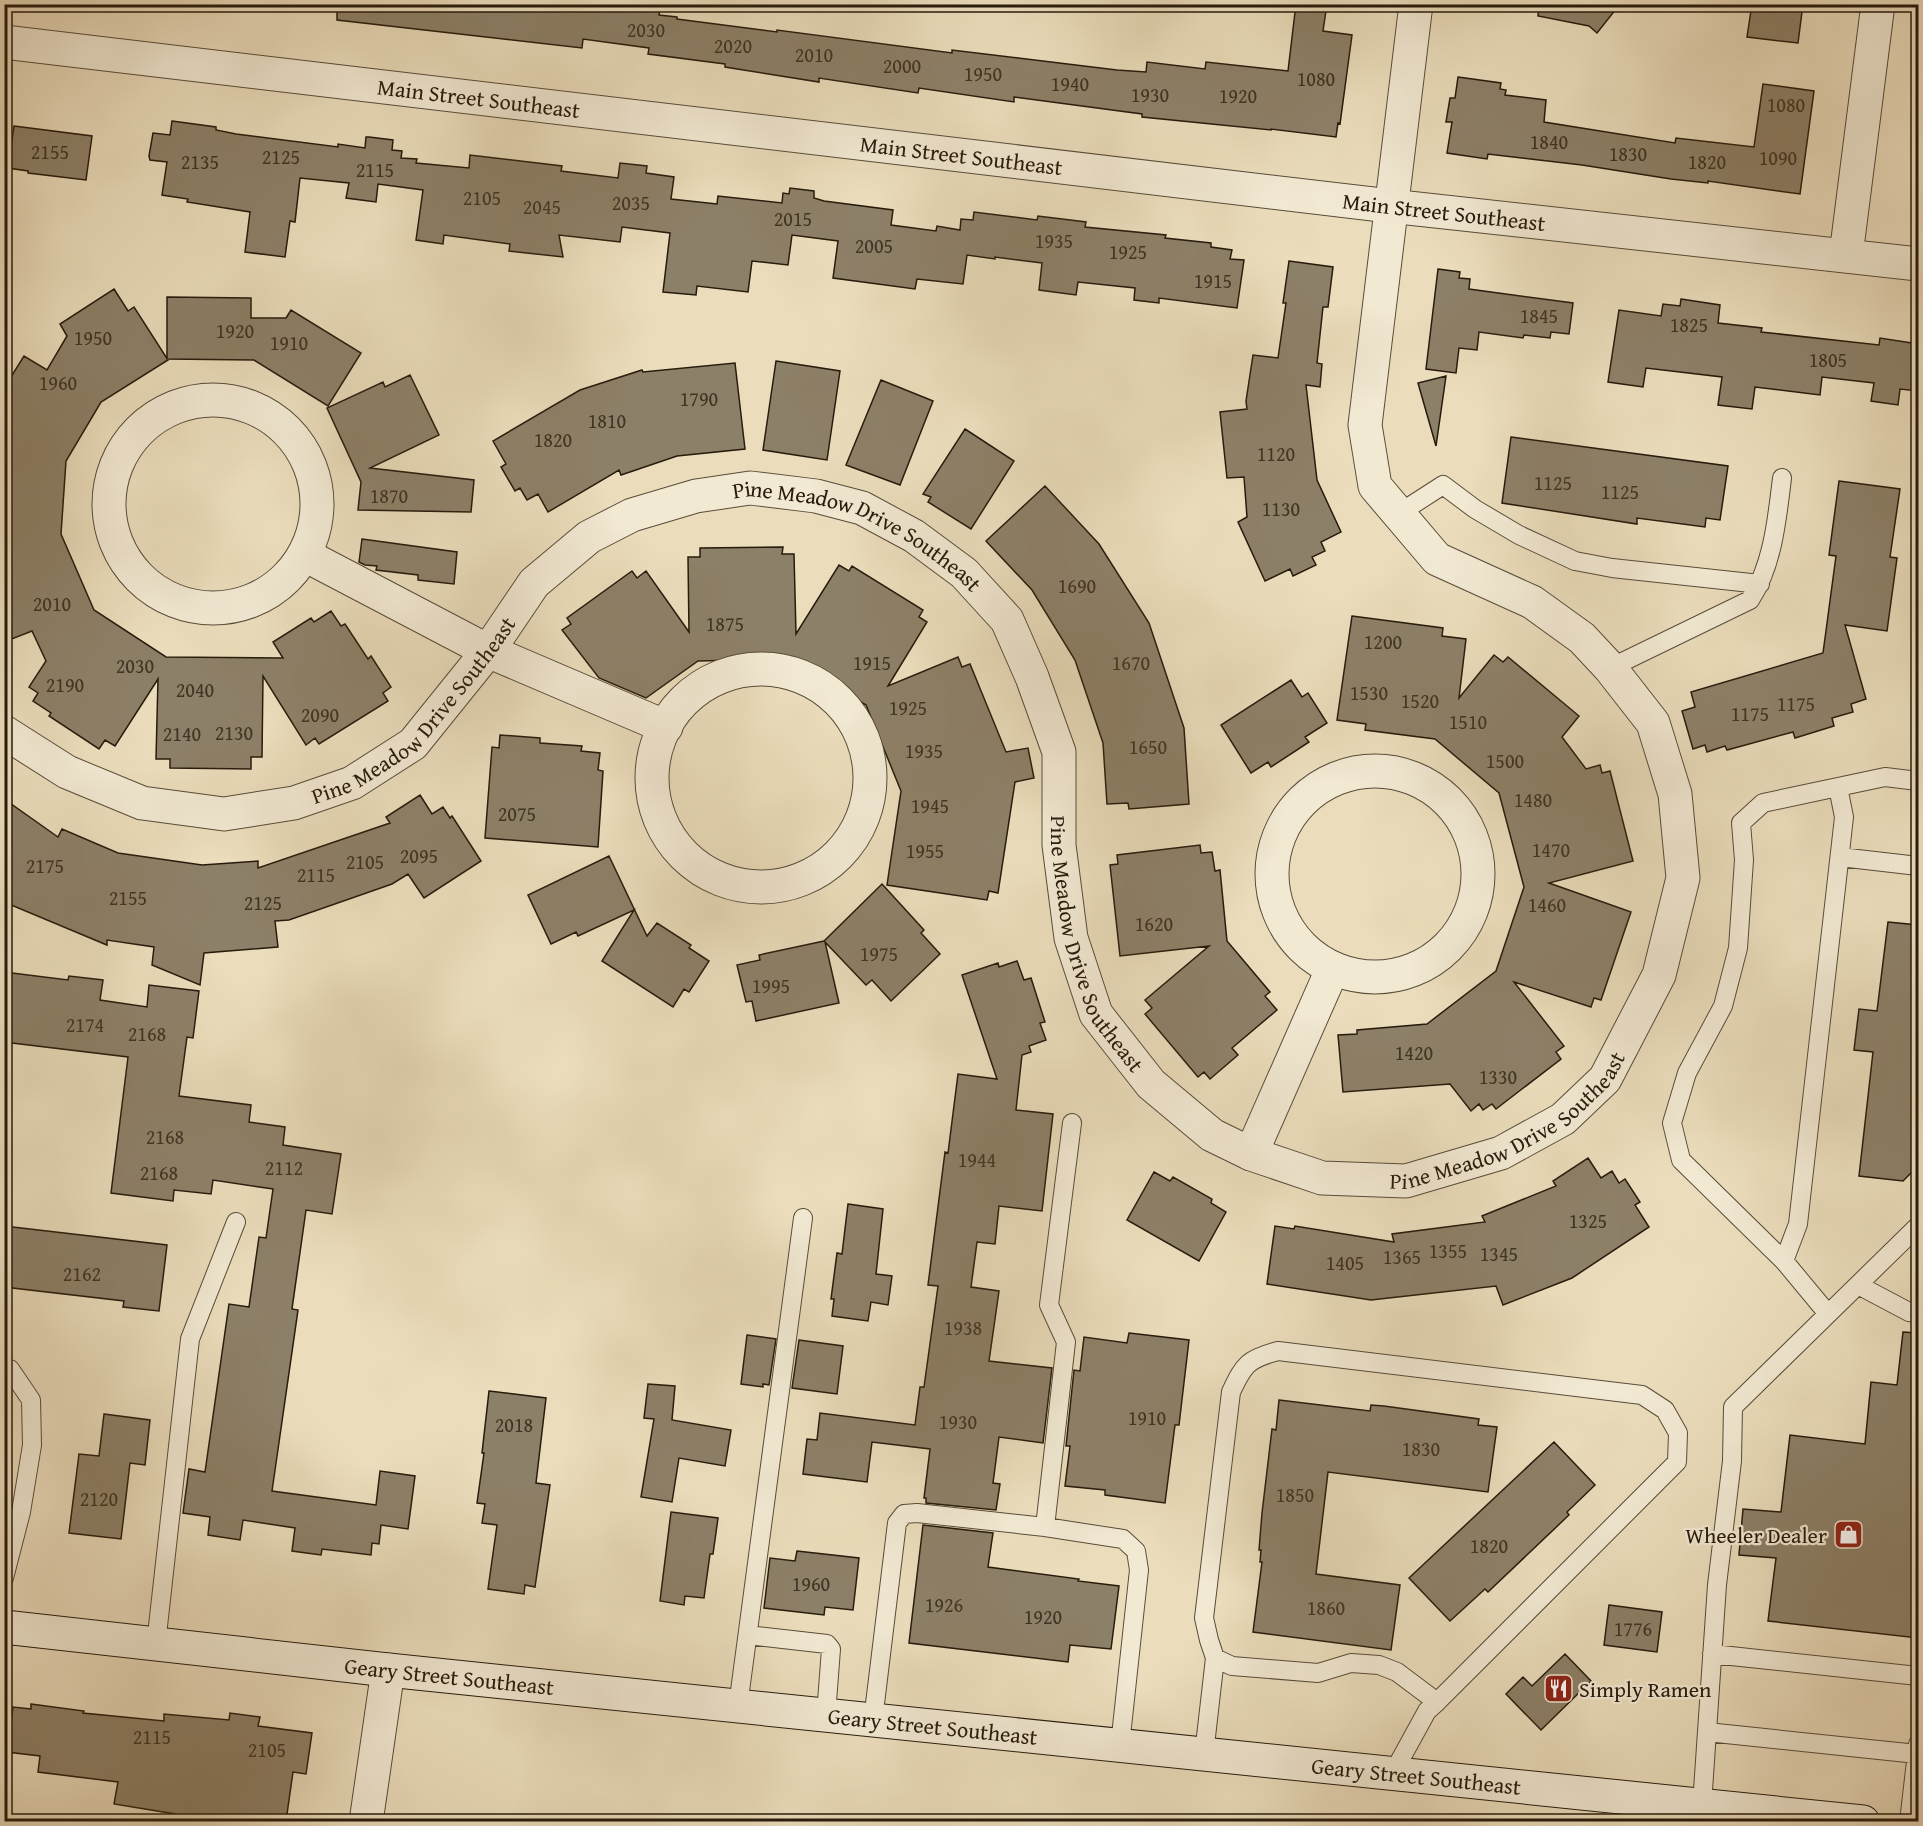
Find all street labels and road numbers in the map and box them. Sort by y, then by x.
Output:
street label: Main Street Southeast [376,70,582,126]
street label: Main Street Southeast [858,127,1065,183]
street label: Main Street Southeast [1341,185,1547,239]
street label: Pine Meadow Drive Southeast [730,472,990,599]
street label: Pine Meadow Drive Southeast [307,610,523,812]
street label: Pine Meadow Drive Southeast [1043,815,1152,1079]
street label: Pine Meadow Drive Southeast [1389,1046,1633,1197]
street label: Geary Street Southeast [343,1649,556,1703]
street label: Geary Street Southeast [826,1699,1039,1753]
street label: Geary Street Southeast [1310,1749,1523,1803]

